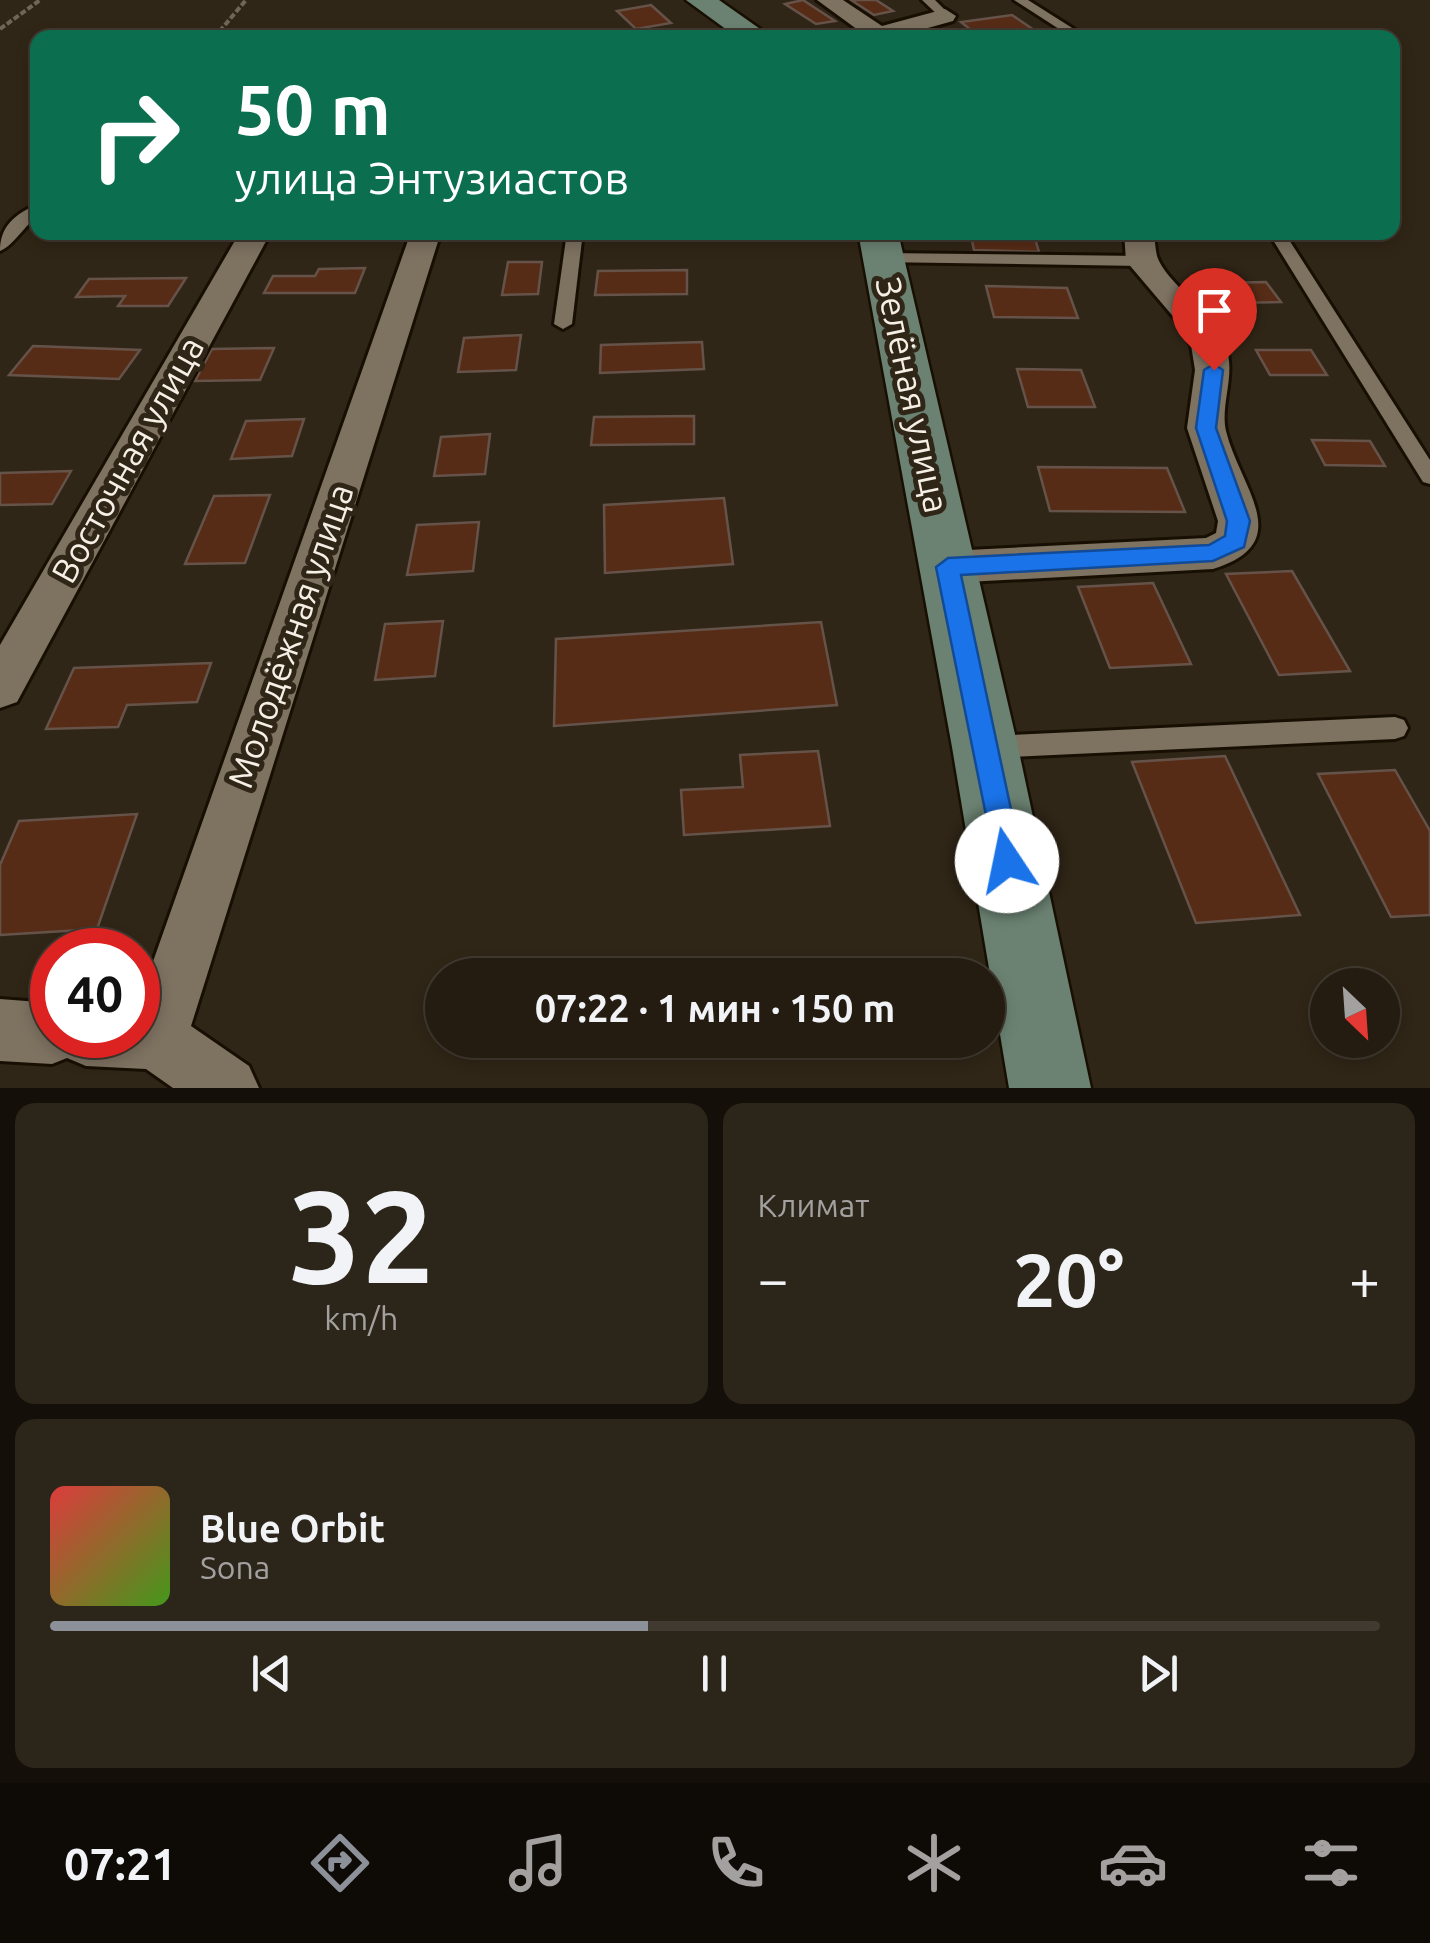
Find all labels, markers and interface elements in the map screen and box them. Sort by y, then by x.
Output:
icon: right [70,70,200,200]
text: 50 m [235,70,391,148]
text: улица Энтузиастов [235,152,629,203]
pin [1172,268,1257,371]
street label: Зелёная улица [868,273,957,516]
icon: arrive [1187,283,1242,338]
street label: Восточная улица [43,330,211,589]
street label: Молодёжная улица [219,479,361,793]
position arrow [955,809,1059,913]
speed limit sign: 40 [30,928,160,1058]
north arrow [1310,968,1400,1058]
map controls [1310,968,1400,1058]
text: 07:22 · 1 мин · 150 m [535,987,895,1029]
text: 32 [288,1162,435,1308]
text: Климат [758,1187,869,1223]
text: 20° [1013,1237,1124,1321]
text: − [758,1248,789,1309]
text: + [1349,1248,1380,1309]
text: km/h [324,1300,398,1336]
text: Blue Orbit [200,1507,385,1549]
text: Sona [200,1549,270,1585]
icon: previous [244,1646,299,1701]
icon: pause [687,1646,742,1701]
icon: next [1131,1646,1186,1701]
icon: directions [305,1828,375,1898]
icon: music [503,1828,573,1898]
icon: phone [701,1828,771,1898]
icon: climate [899,1828,969,1898]
icon: car [1098,1828,1168,1898]
icon: filters [1296,1828,1366,1898]
text: 07:21 [64,1838,177,1889]

